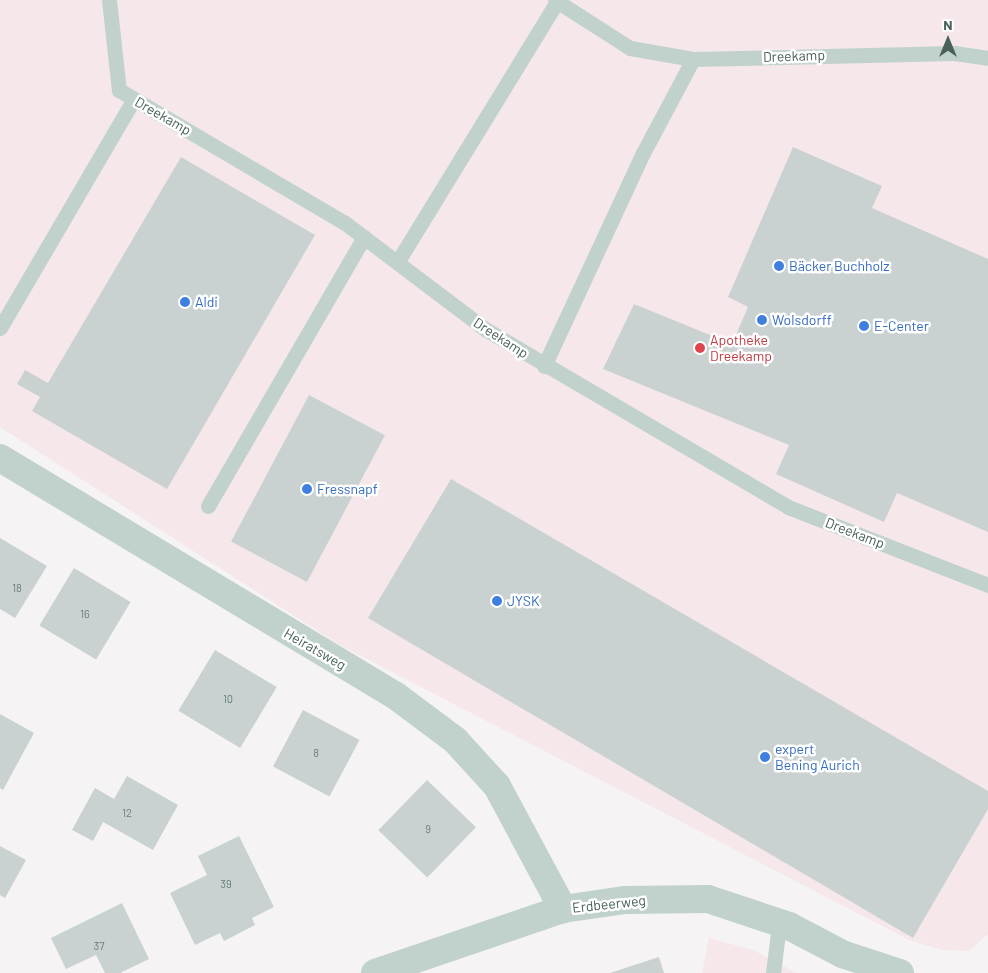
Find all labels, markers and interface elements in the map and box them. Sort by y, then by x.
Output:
north arrow [923,15,973,65]
text: N [943,16,953,33]
street label: Dreekamp [763,47,825,65]
street label: Dreekamp [132,93,194,139]
place label: Bäcker Buchholz [789,258,890,274]
marker: Bäcker Buchholz [773,260,785,272]
place label: Aldi [195,294,218,310]
marker: Aldi [179,296,191,308]
place label: Wolsdorff [772,312,832,328]
street label: Dreekamp [470,314,532,362]
marker: Wolsdorff [756,314,768,326]
place label: E-Center [874,318,929,334]
marker: E-Center [858,320,870,332]
place label: Apotheke Dreekamp [710,332,772,364]
marker: Apotheke Dreekamp [694,342,706,354]
place label: Fressnapf [317,481,378,497]
marker: Fressnapf [301,483,313,495]
street label: Dreekamp [823,514,887,552]
house number: 18 [12,581,22,595]
place label: JYSK [507,593,540,609]
marker: JYSK [491,595,503,607]
house number: 16 [80,607,90,621]
street label: Heiratsweg [281,625,349,673]
house number: 10 [223,692,233,706]
place label: expert Bening Aurich [775,741,860,774]
house number: 8 [313,746,319,760]
marker: expert Bening Aurich [759,751,771,763]
house number: 12 [122,806,132,820]
house number: 9 [425,822,431,836]
house number: 39 [220,877,232,891]
street label: Erdbeerweg [571,892,647,916]
house number: 37 [94,939,104,953]

